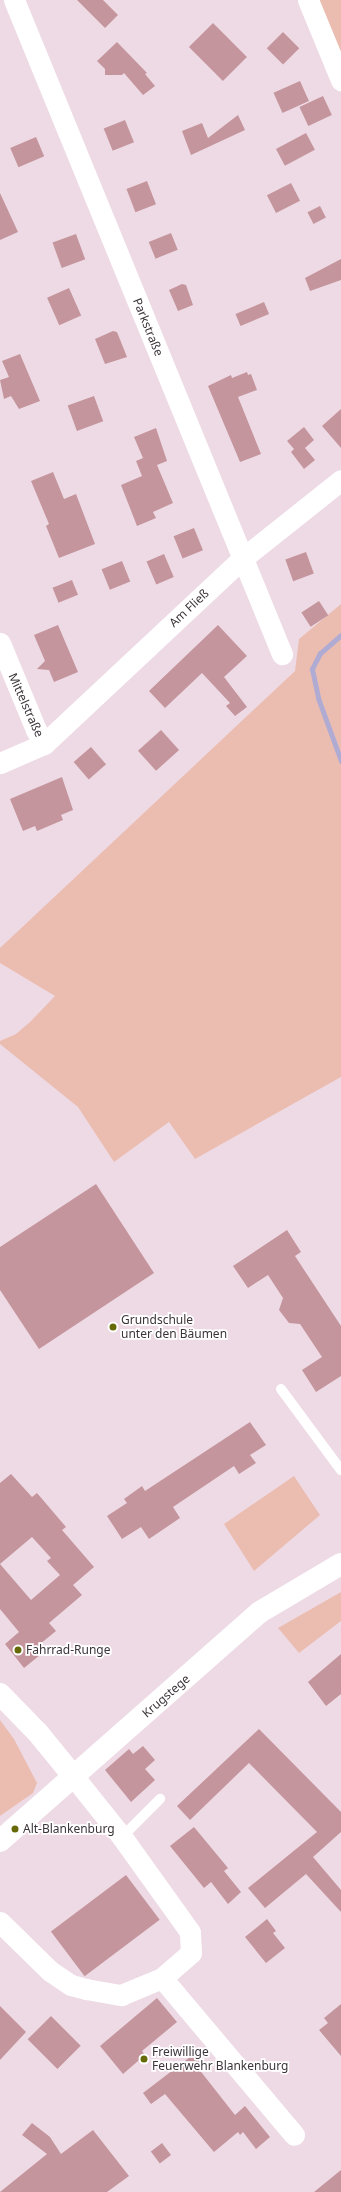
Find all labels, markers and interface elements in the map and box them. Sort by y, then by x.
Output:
street label: Parkstraße [130,296,166,358]
street label: Am Fließ [166,586,212,630]
street label: Mittelstraße [6,671,46,739]
place label: Grundschule unter den Bäumen [121,1313,227,1341]
marker: Grundschule unter den Bäumen [108,1322,118,1332]
place label: Fahrrad-Runge [26,1643,110,1657]
marker: Fahrrad-Runge [13,1645,23,1655]
street label: Krugstege [139,1671,193,1721]
place label: Alt-Blankenburg [23,1822,115,1836]
marker: Alt-Blankenburg [10,1824,20,1834]
place label: Freiwillige Feuerwehr Blankenburg [152,2045,288,2073]
marker: Freiwillige Feuerwehr Blankenburg [139,2054,149,2064]

